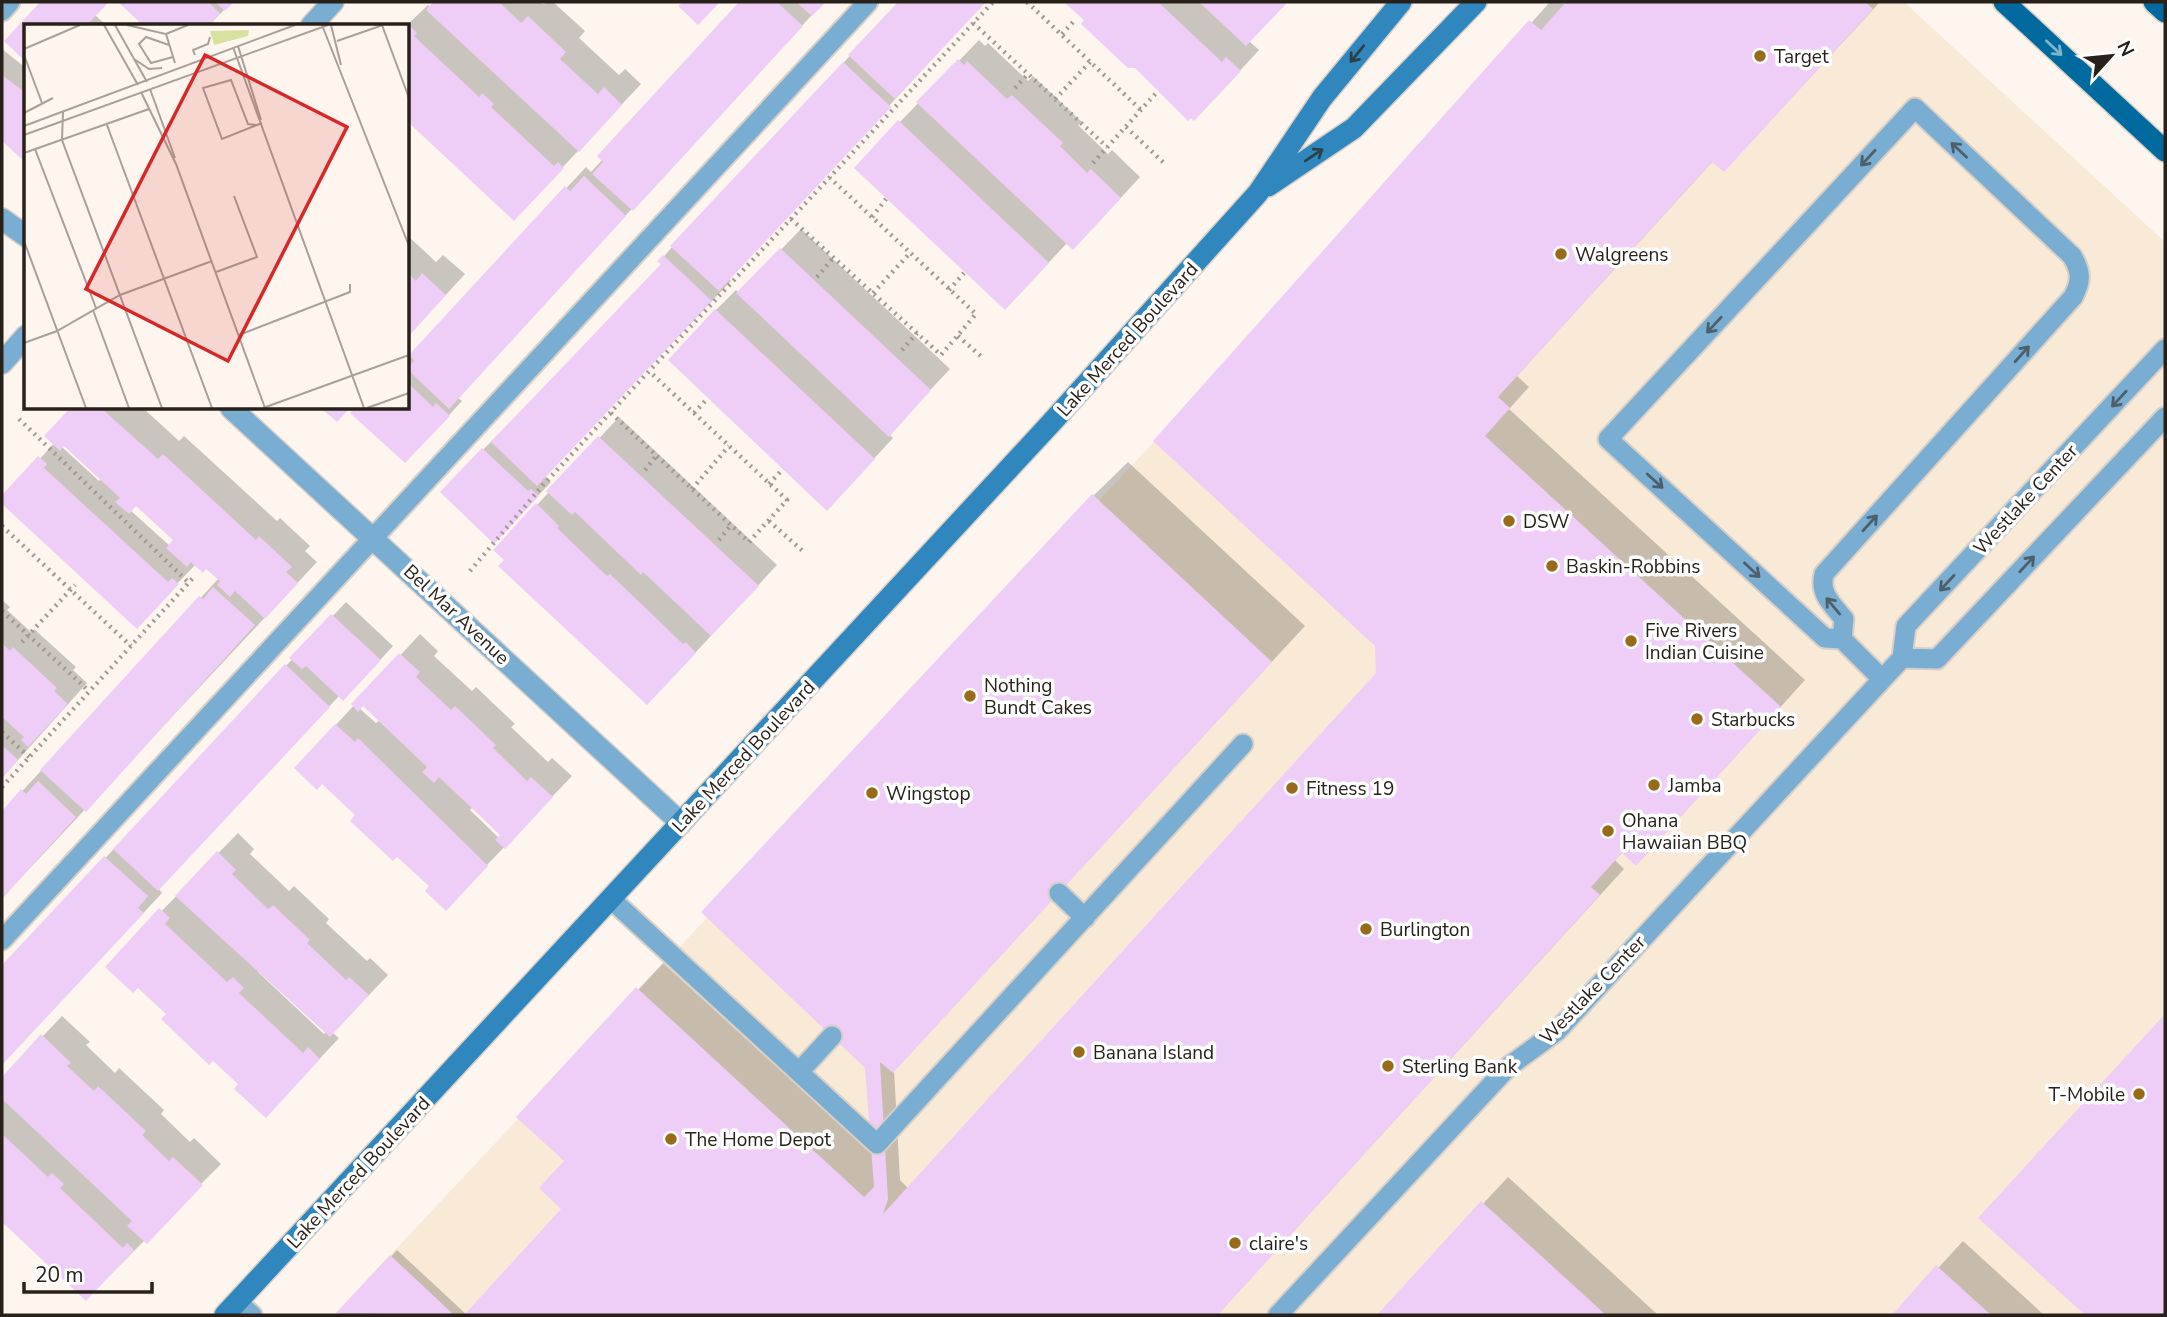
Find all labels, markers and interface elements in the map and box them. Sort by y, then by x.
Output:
north arrow [2076,21,2146,91]
inset map [24,24,410,410]
text: N [2110,36,2140,61]
one-way arrow [2045,40,2063,56]
one-way arrow [1350,44,1365,63]
place label: Target [1774,44,1829,70]
marker: Target [1752,48,1768,64]
one-way arrow [1950,142,1968,158]
one-way arrow [1304,148,1323,162]
one-way arrow [1860,149,1877,166]
place label: Walgreens [1575,242,1668,268]
marker: Walgreens [1553,246,1569,262]
street label: Lake Merced Boulevard [1051,257,1204,422]
one-way arrow [1705,316,1722,333]
one-way arrow [2014,345,2030,363]
one-way arrow [2110,390,2127,407]
street label: Westlake Center [1968,439,2084,560]
one-way arrow [1646,473,1663,490]
place label: DSW [1523,509,1570,535]
marker: DSW [1501,513,1517,529]
one-way arrow [1862,514,1878,532]
place label: Baskin-Robbins [1566,554,1700,580]
one-way arrow [2019,555,2036,572]
marker: Baskin-Robbins [1544,558,1560,574]
street label: Bel Mar Avenue [398,559,515,671]
one-way arrow [1743,562,1761,578]
one-way arrow [1938,574,1955,591]
one-way arrow [1825,598,1841,616]
place label: Five Rivers Indian Cuisine [1645,618,1764,666]
marker: Five Rivers Indian Cuisine [1623,633,1639,649]
place label: Nothing Bundt Cakes [984,673,1092,721]
street label: Lake Merced Boulevard [666,675,821,838]
marker: Nothing Bundt Cakes [962,688,978,704]
place label: Starbucks [1711,707,1795,733]
marker: Starbucks [1689,711,1705,727]
place label: Jamba [1667,773,1722,799]
place label: Fitness 19 [1306,776,1394,802]
marker: Jamba [1646,777,1662,793]
marker: Fitness 19 [1284,780,1300,796]
place label: Wingstop [886,781,971,807]
marker: Wingstop [864,785,880,801]
place label: Ohana Hawaiian BBQ [1622,808,1747,856]
marker: Ohana Hawaiian BBQ [1600,823,1616,839]
place label: Burlington [1380,917,1470,943]
marker: Burlington [1358,921,1374,937]
street label: Westlake Center [1534,929,1652,1050]
place label: Banana Island [1093,1040,1214,1066]
marker: Banana Island [1071,1044,1087,1060]
place label: Sterling Bank [1402,1054,1518,1080]
marker: Sterling Bank [1380,1058,1396,1074]
place label: T-Mobile [2048,1082,2125,1108]
marker: T-Mobile [2131,1086,2147,1102]
street label: Lake Merced Boulevard [281,1091,436,1254]
place label: The Home Depot [685,1127,831,1153]
marker: The Home Depot [663,1131,679,1147]
place label: claire's [1249,1231,1308,1257]
marker: claire's [1227,1235,1243,1251]
scale bar [24,1250,152,1294]
text: 20 m [35,1261,84,1289]

